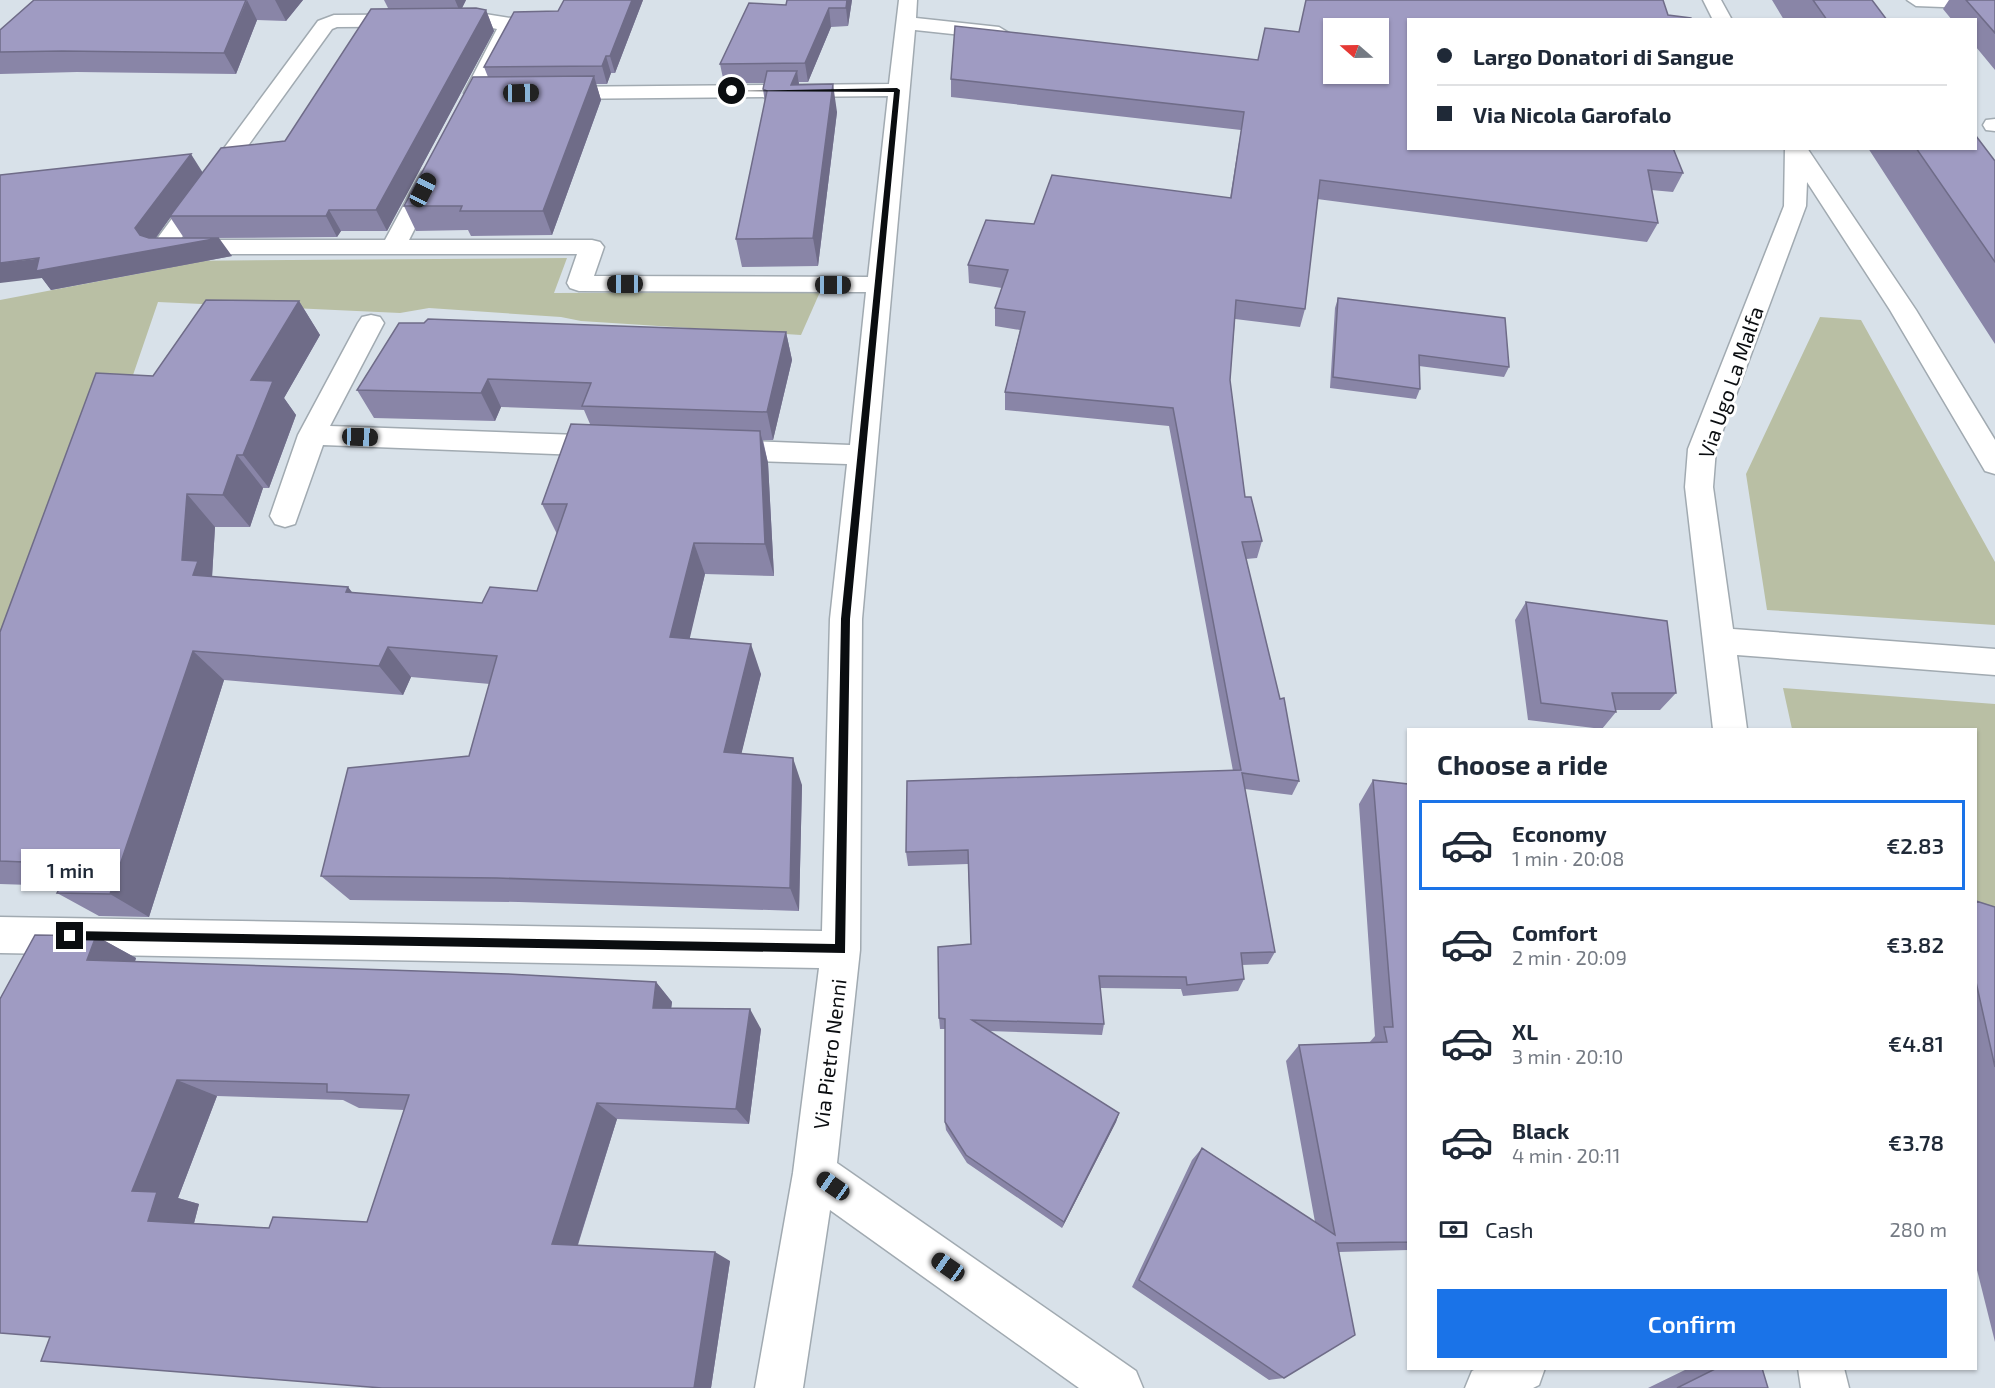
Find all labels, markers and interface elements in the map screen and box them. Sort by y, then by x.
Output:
north arrow [1323,18,1389,84]
map controls [1323,18,1389,84]
text: Largo Donatori di Sangue [1473,43,1734,69]
route start [718,77,745,104]
car [503,84,539,102]
text: Via Nicola Garofalo [1473,101,1671,127]
car [407,170,439,210]
car [607,275,643,293]
car [815,276,851,294]
street label: Via Ugo La Malfa [1692,303,1768,461]
car [342,427,378,447]
text: Choose a ride [1437,748,1608,780]
icon: car [1440,818,1494,872]
text: Economy [1512,820,1607,846]
text: €2.83 [1886,832,1944,858]
text: 1 min · 20:08 [1512,846,1624,870]
callout: 1 min [20,849,119,891]
text: 1 min [47,858,94,882]
icon: car [1440,917,1494,971]
text: Comfort [1512,919,1597,945]
route end [56,922,83,949]
text: €3.82 [1886,931,1944,957]
text: 2 min · 20:09 [1512,945,1627,969]
street label: Via Pietro Nenni [807,977,851,1131]
icon: car [1440,1016,1494,1070]
text: XL [1512,1018,1538,1044]
text: €4.81 [1888,1030,1944,1056]
text: 3 min · 20:10 [1512,1044,1623,1068]
icon: car [1440,1115,1494,1169]
text: Black [1512,1117,1569,1143]
text: €3.78 [1888,1129,1944,1155]
text: 4 min · 20:11 [1512,1143,1620,1167]
car [813,1168,853,1204]
icon: cash [1437,1213,1470,1246]
text: Cash [1485,1216,1534,1242]
text: 280 m [1890,1217,1947,1241]
car [928,1249,968,1285]
button: Confirm [1437,1289,1947,1358]

